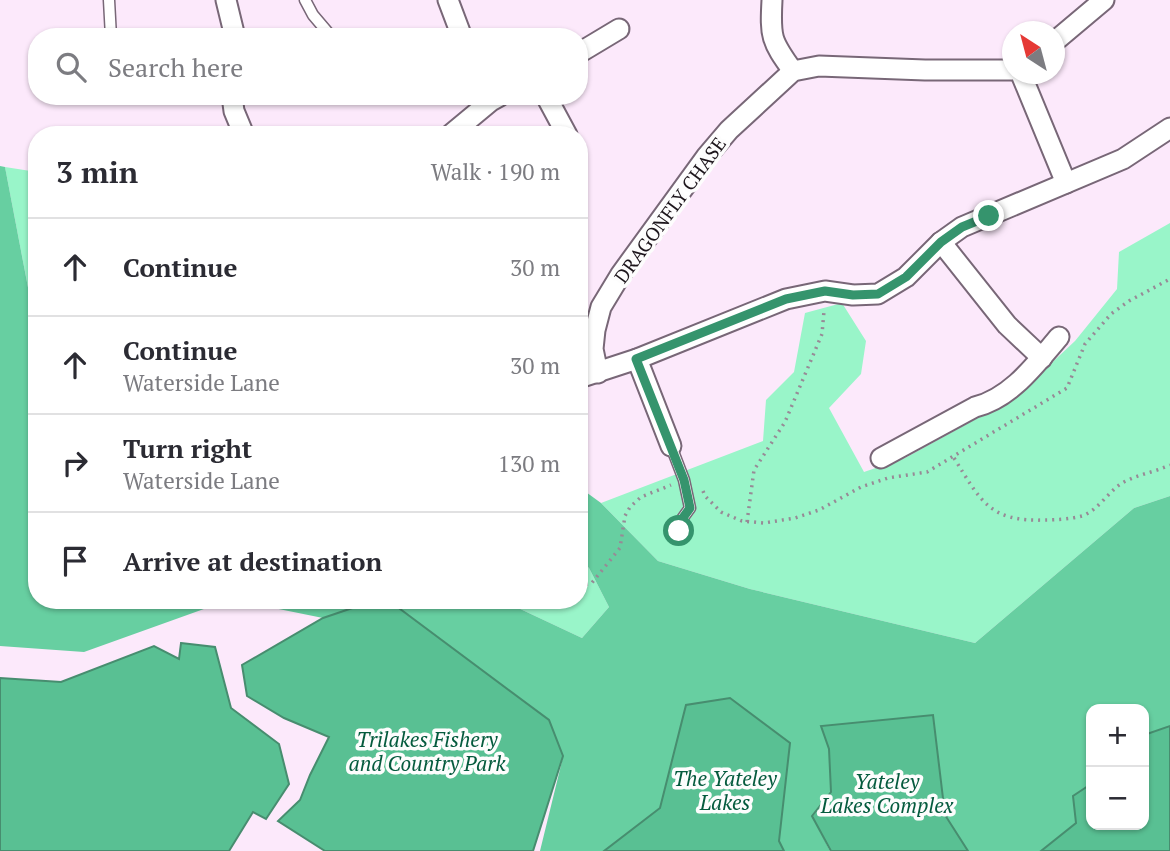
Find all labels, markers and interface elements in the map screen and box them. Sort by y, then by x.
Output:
north arrow [1002,21,1065,84]
search box [28,28,588,105]
icon: search [52,48,90,86]
text: Search here [108,50,243,84]
street label: DRAGONFLY CHASE [608,132,731,288]
text: 3 min [56,152,138,192]
text: Walk · 190 m [431,156,560,187]
route end [973,200,1004,231]
icon: ahead [56,248,94,286]
text: Continue [123,250,237,284]
text: 30 m [510,252,560,283]
text: Continue [123,333,237,367]
icon: ahead [56,346,94,384]
text: 30 m [510,350,560,381]
text: Waterside Lane [123,367,280,398]
text: Turn right [123,431,252,465]
icon: right [56,444,94,482]
text: 130 m [498,448,560,479]
text: Waterside Lane [123,465,280,496]
route start [663,515,694,546]
icon: arrive [56,542,94,580]
text: Arrive at destination [123,544,382,578]
map controls [1086,704,1149,830]
button: + [1086,704,1149,767]
water label: Trilakes Fishery and Country Park [348,725,506,777]
water label: The Yateley Lakes [673,764,777,816]
water label: Yateley Lakes Complex [820,767,954,819]
button: − [1086,767,1149,830]

